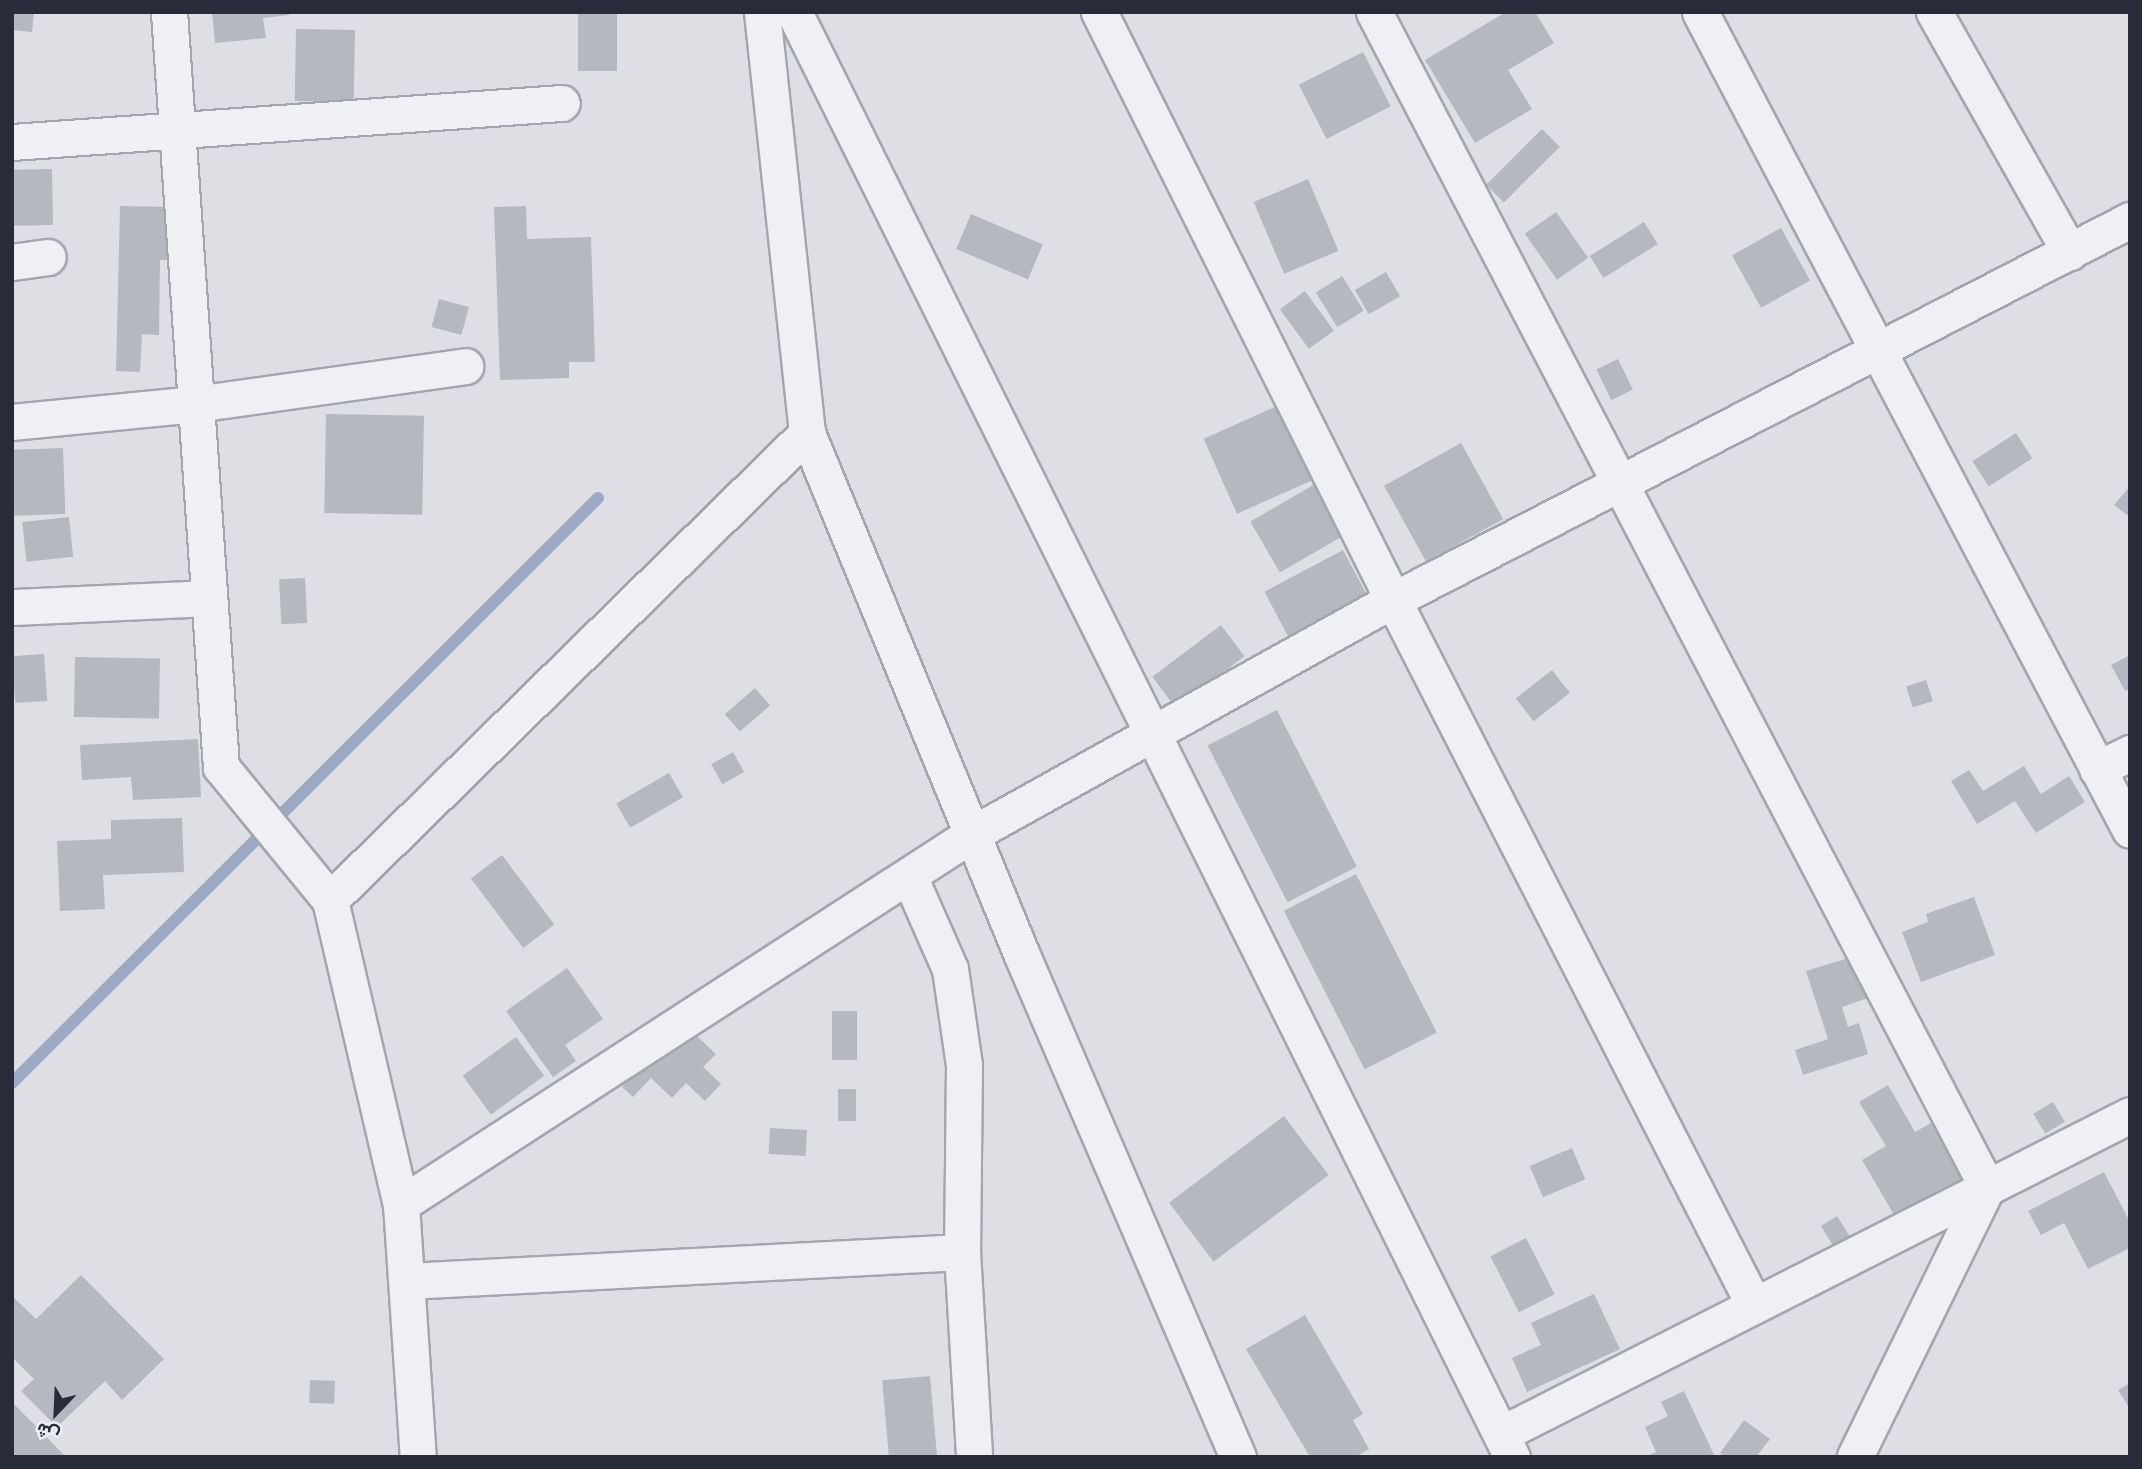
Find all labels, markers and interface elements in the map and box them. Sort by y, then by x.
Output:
north arrow [21,1378,91,1448]
text: ش [33,1418,63,1448]

